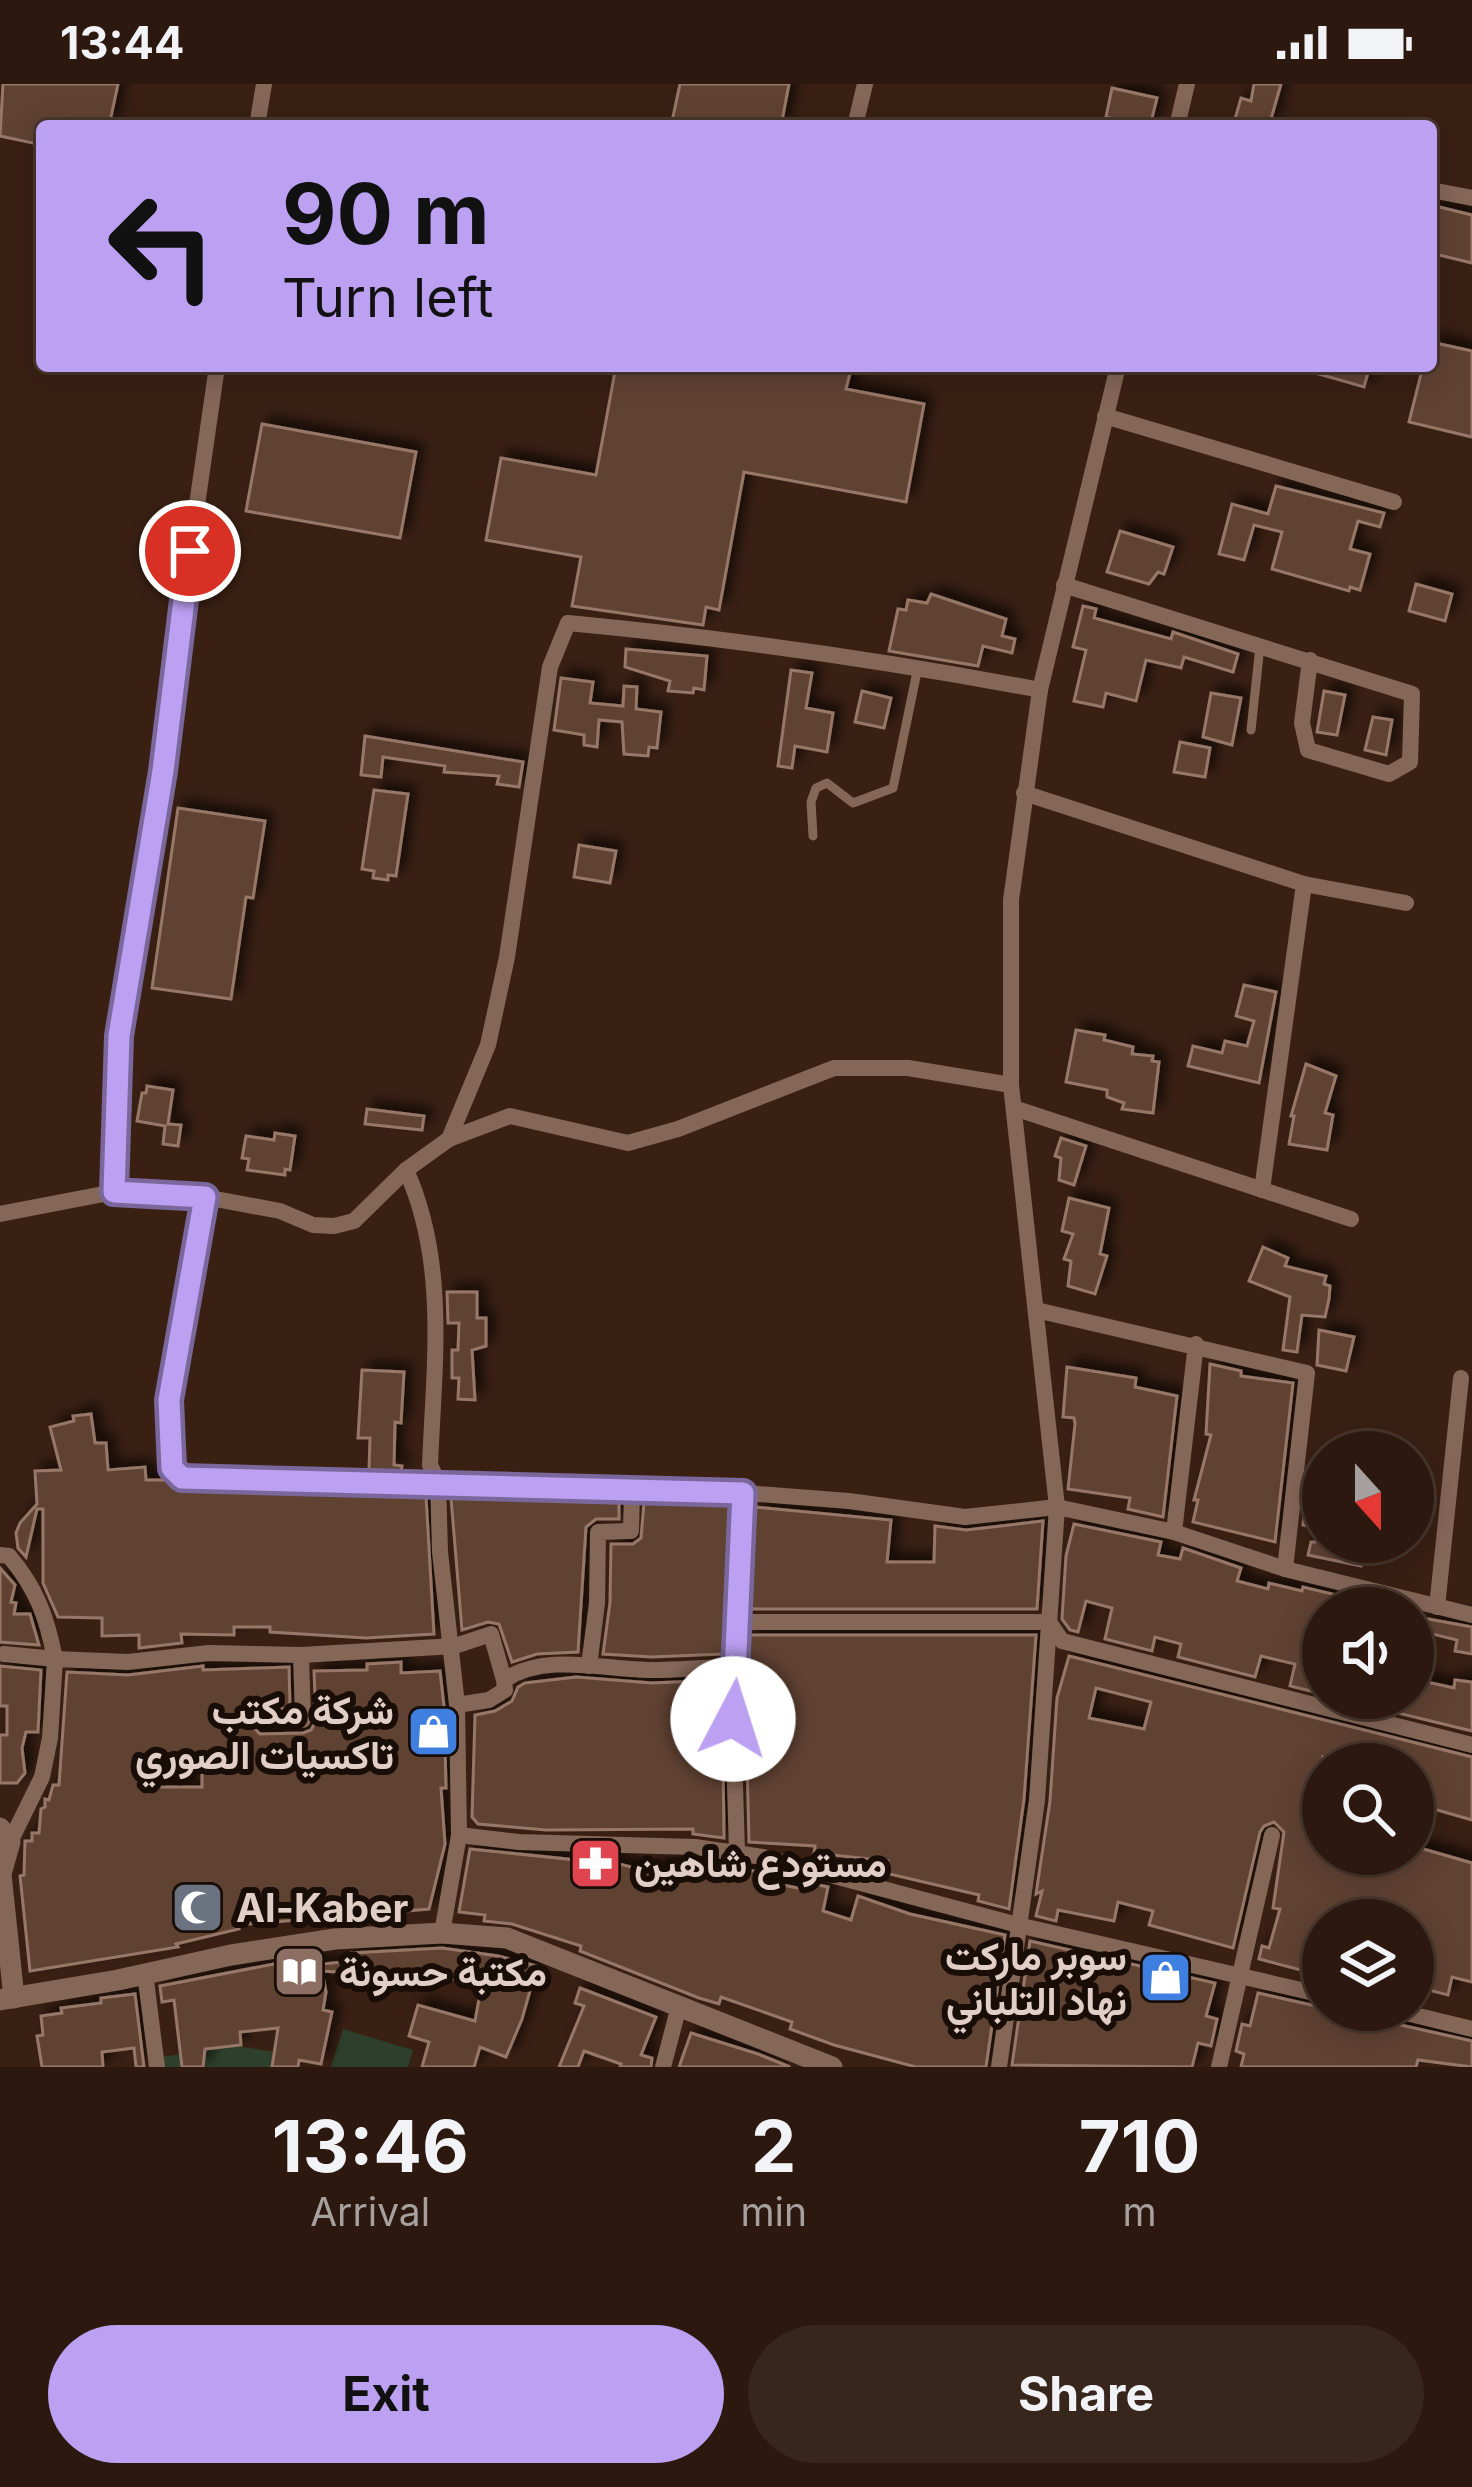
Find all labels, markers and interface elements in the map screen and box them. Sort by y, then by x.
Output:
text: 13:44 [60,15,184,70]
text: 90 m [282,163,490,264]
icon: left [84,168,240,324]
text: Turn left [282,265,493,330]
pin [139,500,241,602]
icon: arrive [157,518,223,584]
north arrow [1302,1431,1434,1563]
map controls [1302,1431,1434,2031]
button: sound [1302,1587,1434,1719]
position arrow [670,1656,796,1782]
place label: شركة مكتب تاكسيات الصوري [135,1686,394,1788]
shop icon: شركة مكتب تاكسيات الصوري [405,1704,461,1760]
button: search [1302,1743,1434,1875]
pharmacy icon: مستودع شاهين [567,1835,623,1891]
place label: مستودع شاهين [634,1839,887,1890]
mosque icon: Al-Kaber [169,1880,225,1936]
place label: Al-Kaber [236,1884,408,1931]
button: layers [1302,1899,1434,2031]
place label: سوبر ماركت نهاد التلباني [945,1932,1127,2034]
library icon: مكتبة حسونة [272,1944,328,2000]
place label: مكتبة حسونة [339,1948,547,1997]
shop icon: سوبر ماركت نهاد التلباني [1138,1950,1194,2006]
text: 13:46 [272,2102,469,2189]
text: 2 [751,2102,796,2189]
text: 710 [1079,2102,1200,2189]
text: Arrival [310,2188,430,2235]
text: min [740,2188,807,2235]
text: m [1122,2188,1157,2235]
button: Exit [48,2325,724,2463]
button: Share [748,2325,1424,2463]

